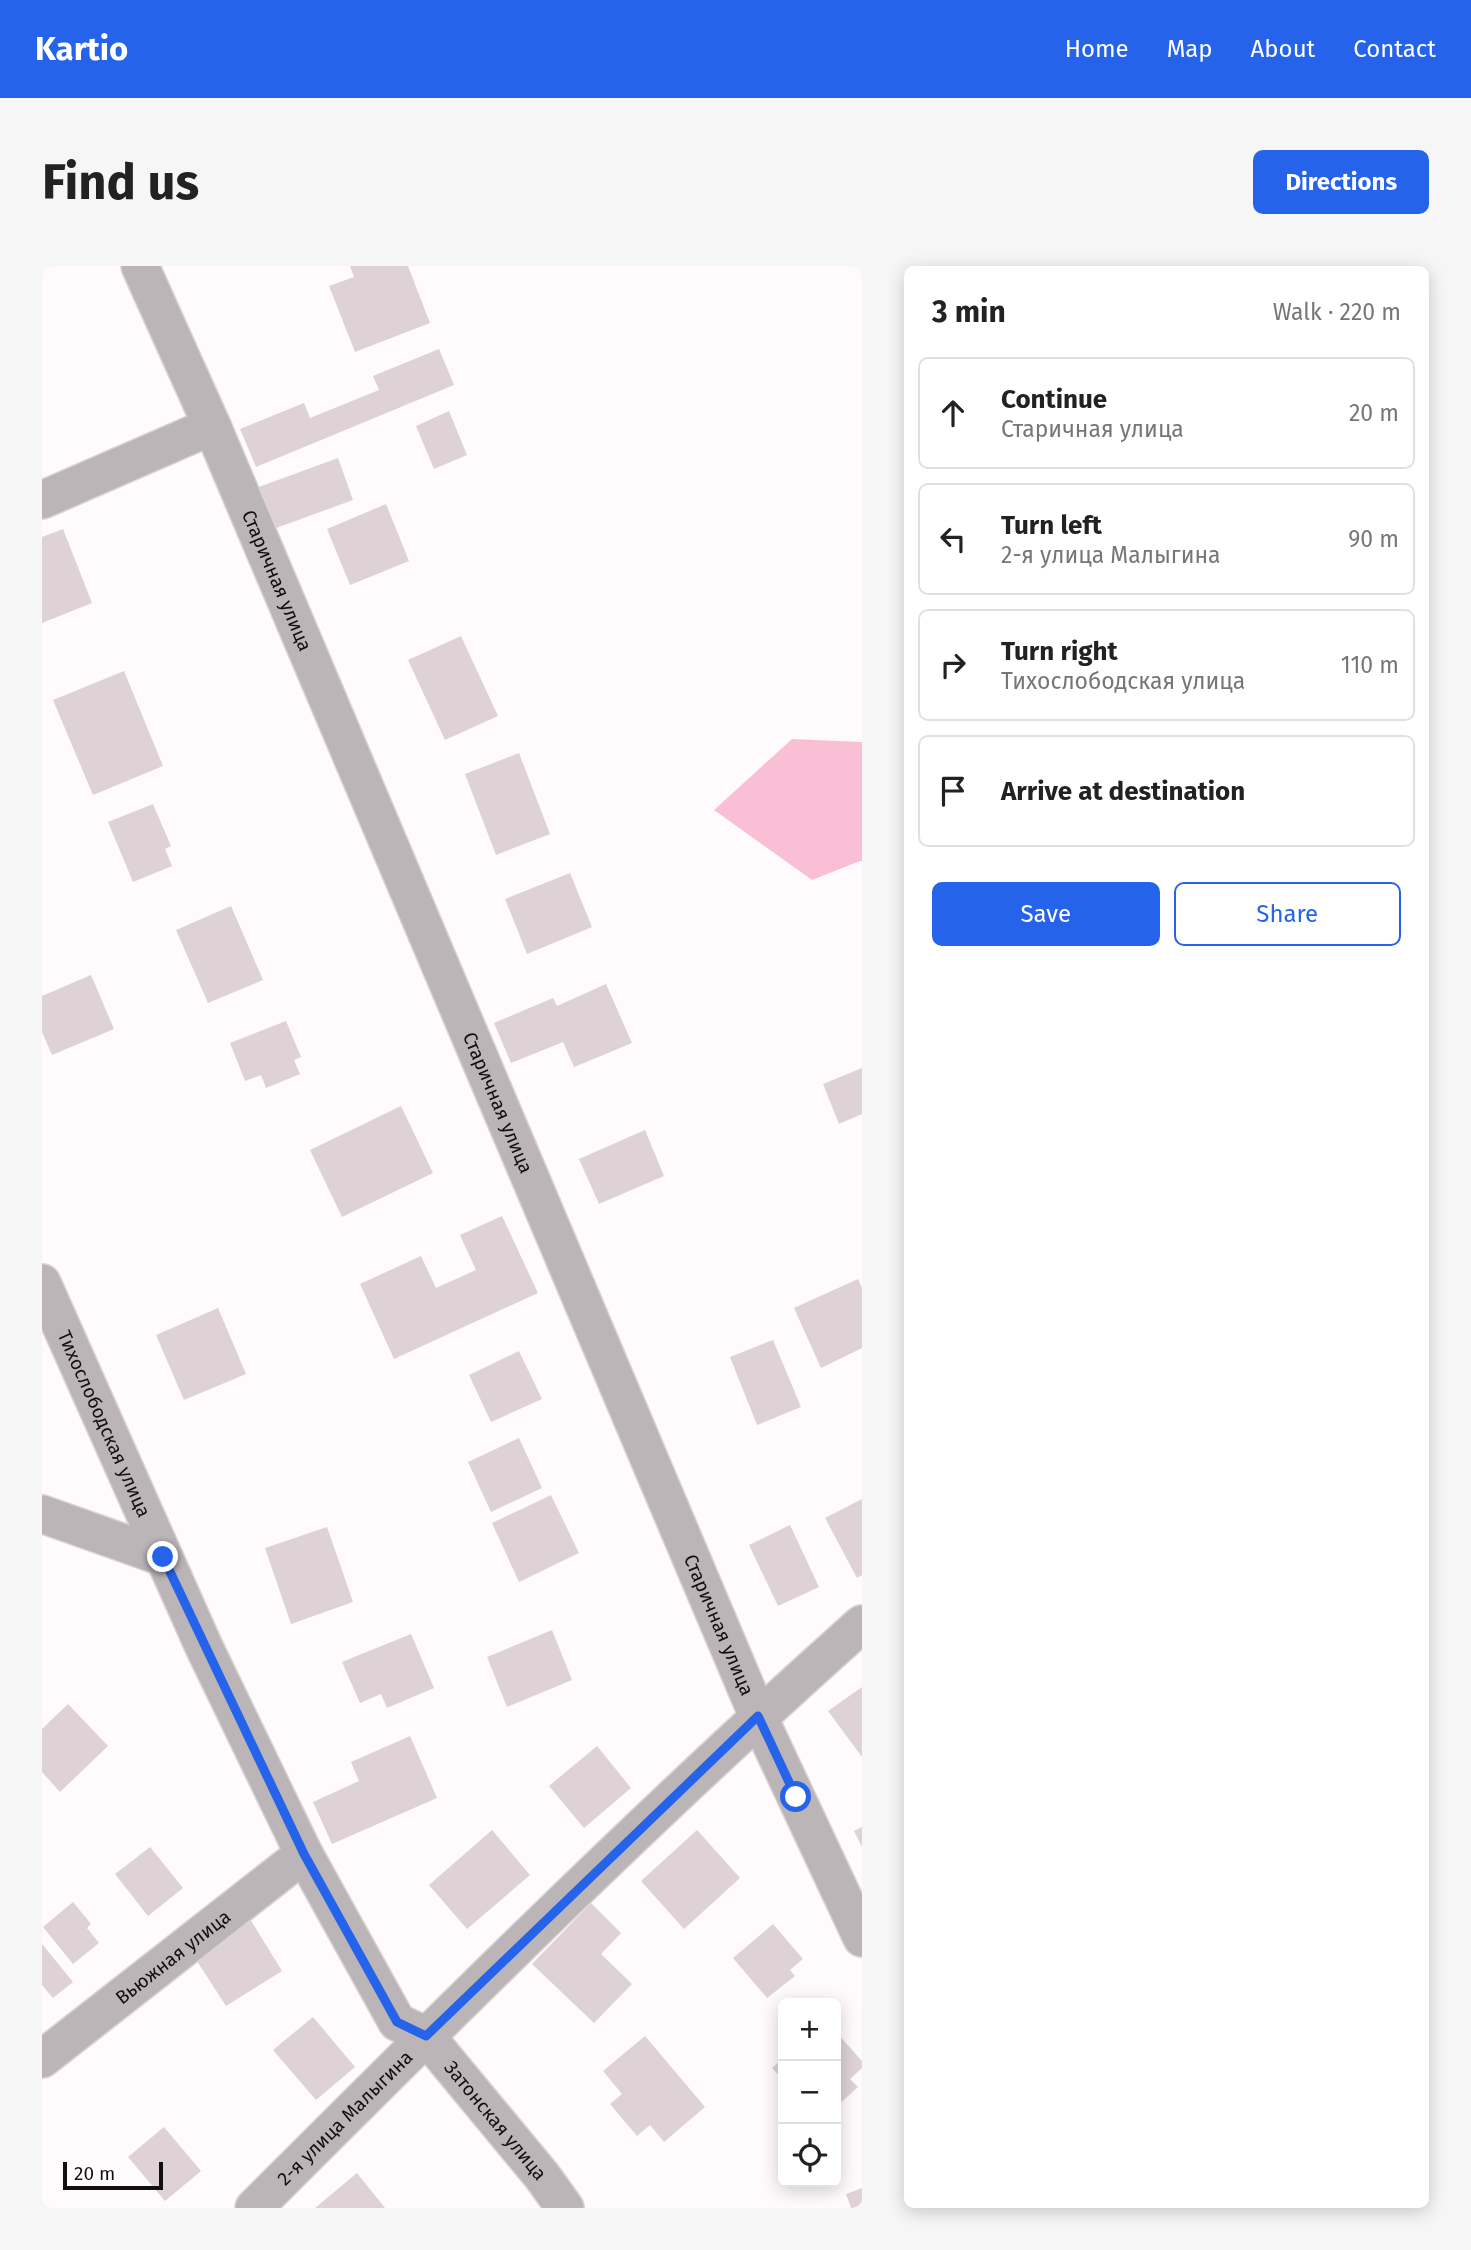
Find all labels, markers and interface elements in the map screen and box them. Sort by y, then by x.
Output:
text: Kartio [35,29,128,69]
text: Home [1065,35,1129,63]
text: Map [1167,35,1213,63]
text: About [1251,35,1315,63]
text: Contact [1353,35,1436,63]
button: Directions [1253,150,1429,214]
text: Find us [42,153,199,212]
text: 3 min [932,294,1006,330]
text: Walk · 220 m [1273,298,1401,326]
text: Continue [1001,384,1107,415]
icon: ahead [934,394,972,432]
text: 20 m [1349,399,1399,427]
text: Старичная улица [1001,415,1184,443]
street label: Старичная улица [237,506,317,655]
text: Turn left [1001,510,1102,541]
icon: left [934,520,972,558]
text: 90 m [1348,525,1399,553]
text: 2-я улица Малыгина [1001,541,1221,569]
text: Turn right [1001,636,1118,667]
icon: right [934,646,972,684]
text: 110 m [1341,651,1399,679]
text: Тихослободская улица [1001,667,1245,695]
icon: arrive [934,772,972,810]
text: Arrive at destination [1001,776,1245,807]
button: Save [932,882,1160,946]
button: Share [1174,882,1401,946]
street label: Старичная улица [458,1029,538,1177]
street label: Тихослободская улица [53,1327,156,1521]
route end [147,1541,178,1572]
street label: Старичная улица [679,1551,759,1699]
route start [780,1781,811,1812]
street label: Вьюжная улица [111,1905,235,2009]
map controls [778,1998,841,2187]
button: + [778,1998,841,2061]
street label: 2-я улица Малыгина [273,2046,417,2190]
street label: Затонская улица [439,2056,551,2185]
button: − [778,2061,841,2124]
button: locate [778,2124,841,2187]
scale bar [63,2159,163,2191]
text: 20 m [74,2162,115,2185]

